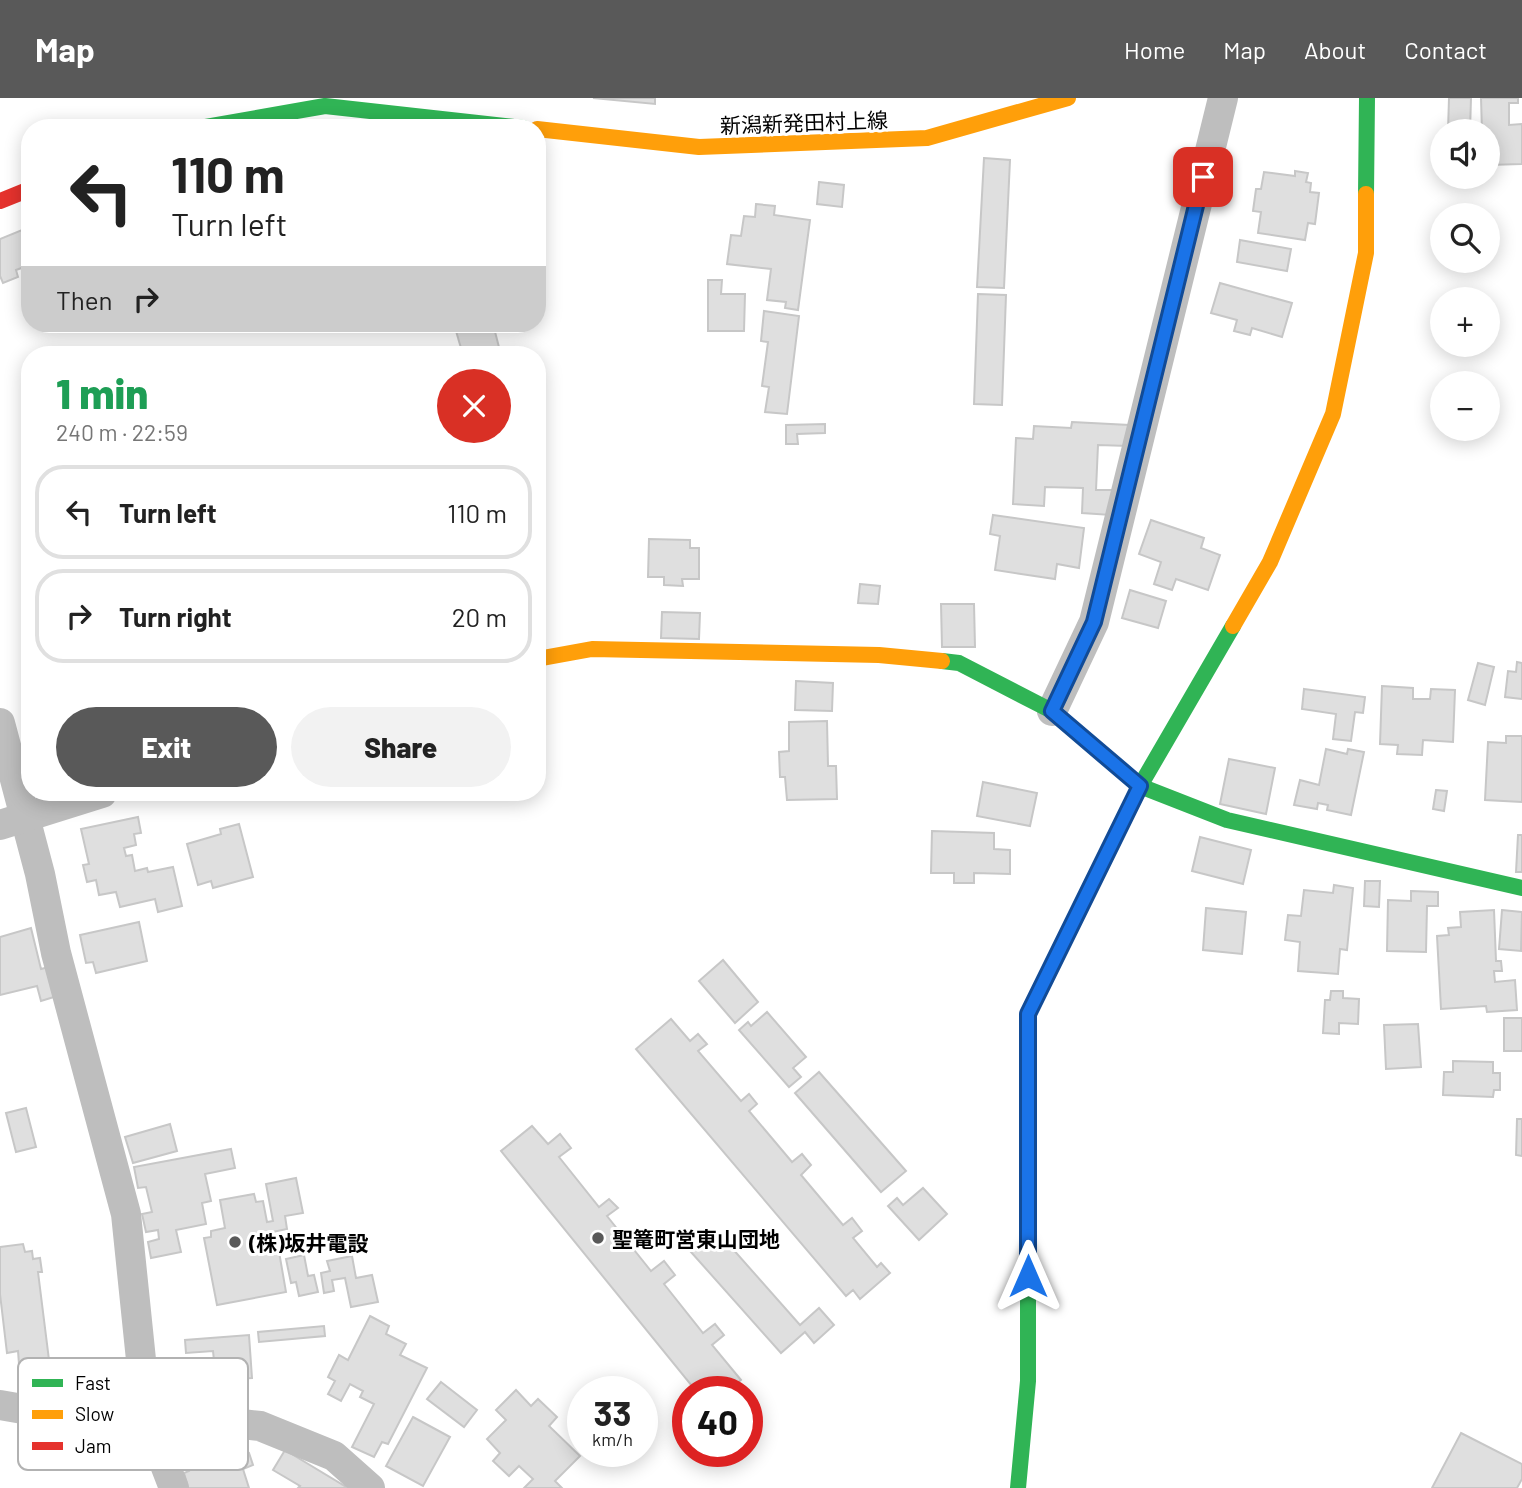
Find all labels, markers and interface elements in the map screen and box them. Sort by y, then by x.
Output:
text: Map [35,29,95,69]
text: Home [1124,35,1185,64]
text: Map [1223,35,1266,64]
text: About [1304,35,1366,64]
text: Contact [1404,35,1487,64]
street label: 新潟新発田村上線 [720,107,888,137]
map controls [1430,119,1500,441]
button: sound [1430,119,1500,189]
text: 110 m [171,144,285,203]
icon: left [56,147,147,238]
pin [1173,147,1233,207]
icon: arrive [1184,158,1222,196]
button: search [1430,203,1500,273]
text: Turn left [171,204,288,242]
icon: right [127,280,165,318]
text: Then [56,284,113,315]
button: + [1430,287,1500,357]
text: 1 min [56,367,148,417]
button: close [437,369,511,443]
button: − [1430,371,1500,441]
text: 240 m · 22:59 [56,418,188,446]
icon: left [60,493,98,531]
text: Turn left [119,497,217,528]
text: 110 m [447,497,507,528]
icon: right [60,597,98,635]
text: Turn right [119,601,232,632]
text: 20 m [452,601,507,632]
button: Exit [56,707,277,787]
button: Share [291,707,511,787]
place label: 聖篭町営東山団地 [612,1226,780,1251]
place label: (株)坂井電設 [248,1230,369,1255]
marker: 聖篭町営東山団地 [590,1230,606,1246]
marker: (株)坂井電設 [227,1234,243,1250]
position arrow [991,1239,1065,1313]
legend [18,1358,248,1470]
text: Fast [75,1371,111,1394]
speed limit sign: 40 [672,1376,763,1467]
text: 33 [594,1391,631,1433]
text: Slow [75,1402,114,1425]
text: km/h [592,1428,633,1450]
text: Jam [75,1434,111,1457]

